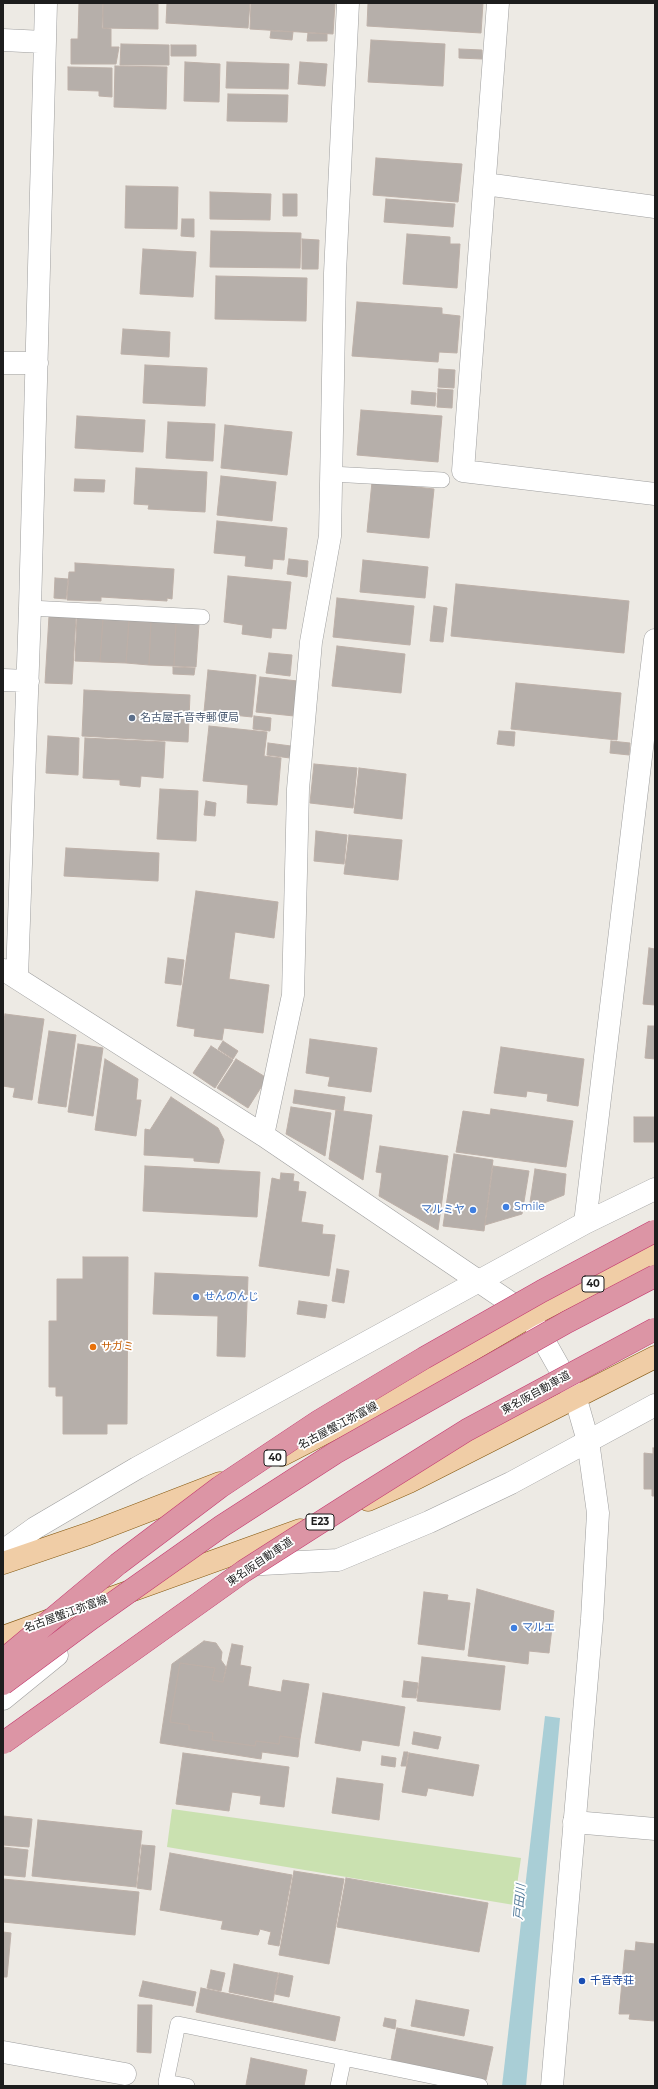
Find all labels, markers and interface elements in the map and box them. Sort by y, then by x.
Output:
place label: 名古屋千音寺郵便局 [140,711,239,725]
marker: 名古屋千音寺郵便局 [127,713,137,723]
place label: Smile [514,1200,545,1214]
marker: Smile [501,1202,511,1212]
place label: マルミヤ [421,1203,465,1217]
marker: マルミヤ [468,1205,478,1215]
road number: 40 [582,1276,604,1292]
place label: せんのんじ [204,1290,259,1304]
marker: せんのんじ [191,1292,201,1302]
place label: サガミ [101,1340,134,1354]
marker: サガミ [88,1342,98,1352]
street label: 東名阪自動車道 [499,1369,573,1417]
street label: 名古屋蟹江弥富線 [296,1400,380,1452]
road number: 40 [264,1450,286,1466]
road number: E23 [306,1514,334,1530]
street label: 東名阪自動車道 [224,1535,296,1589]
street label: 名古屋蟹江弥富線 [22,1593,110,1635]
place label: マルエ [522,1621,555,1635]
marker: マルエ [509,1623,519,1633]
water label: 戸田川 [511,1883,529,1921]
place label: 千音寺荘 [590,1974,634,1988]
marker: 千音寺荘 [577,1976,587,1986]

